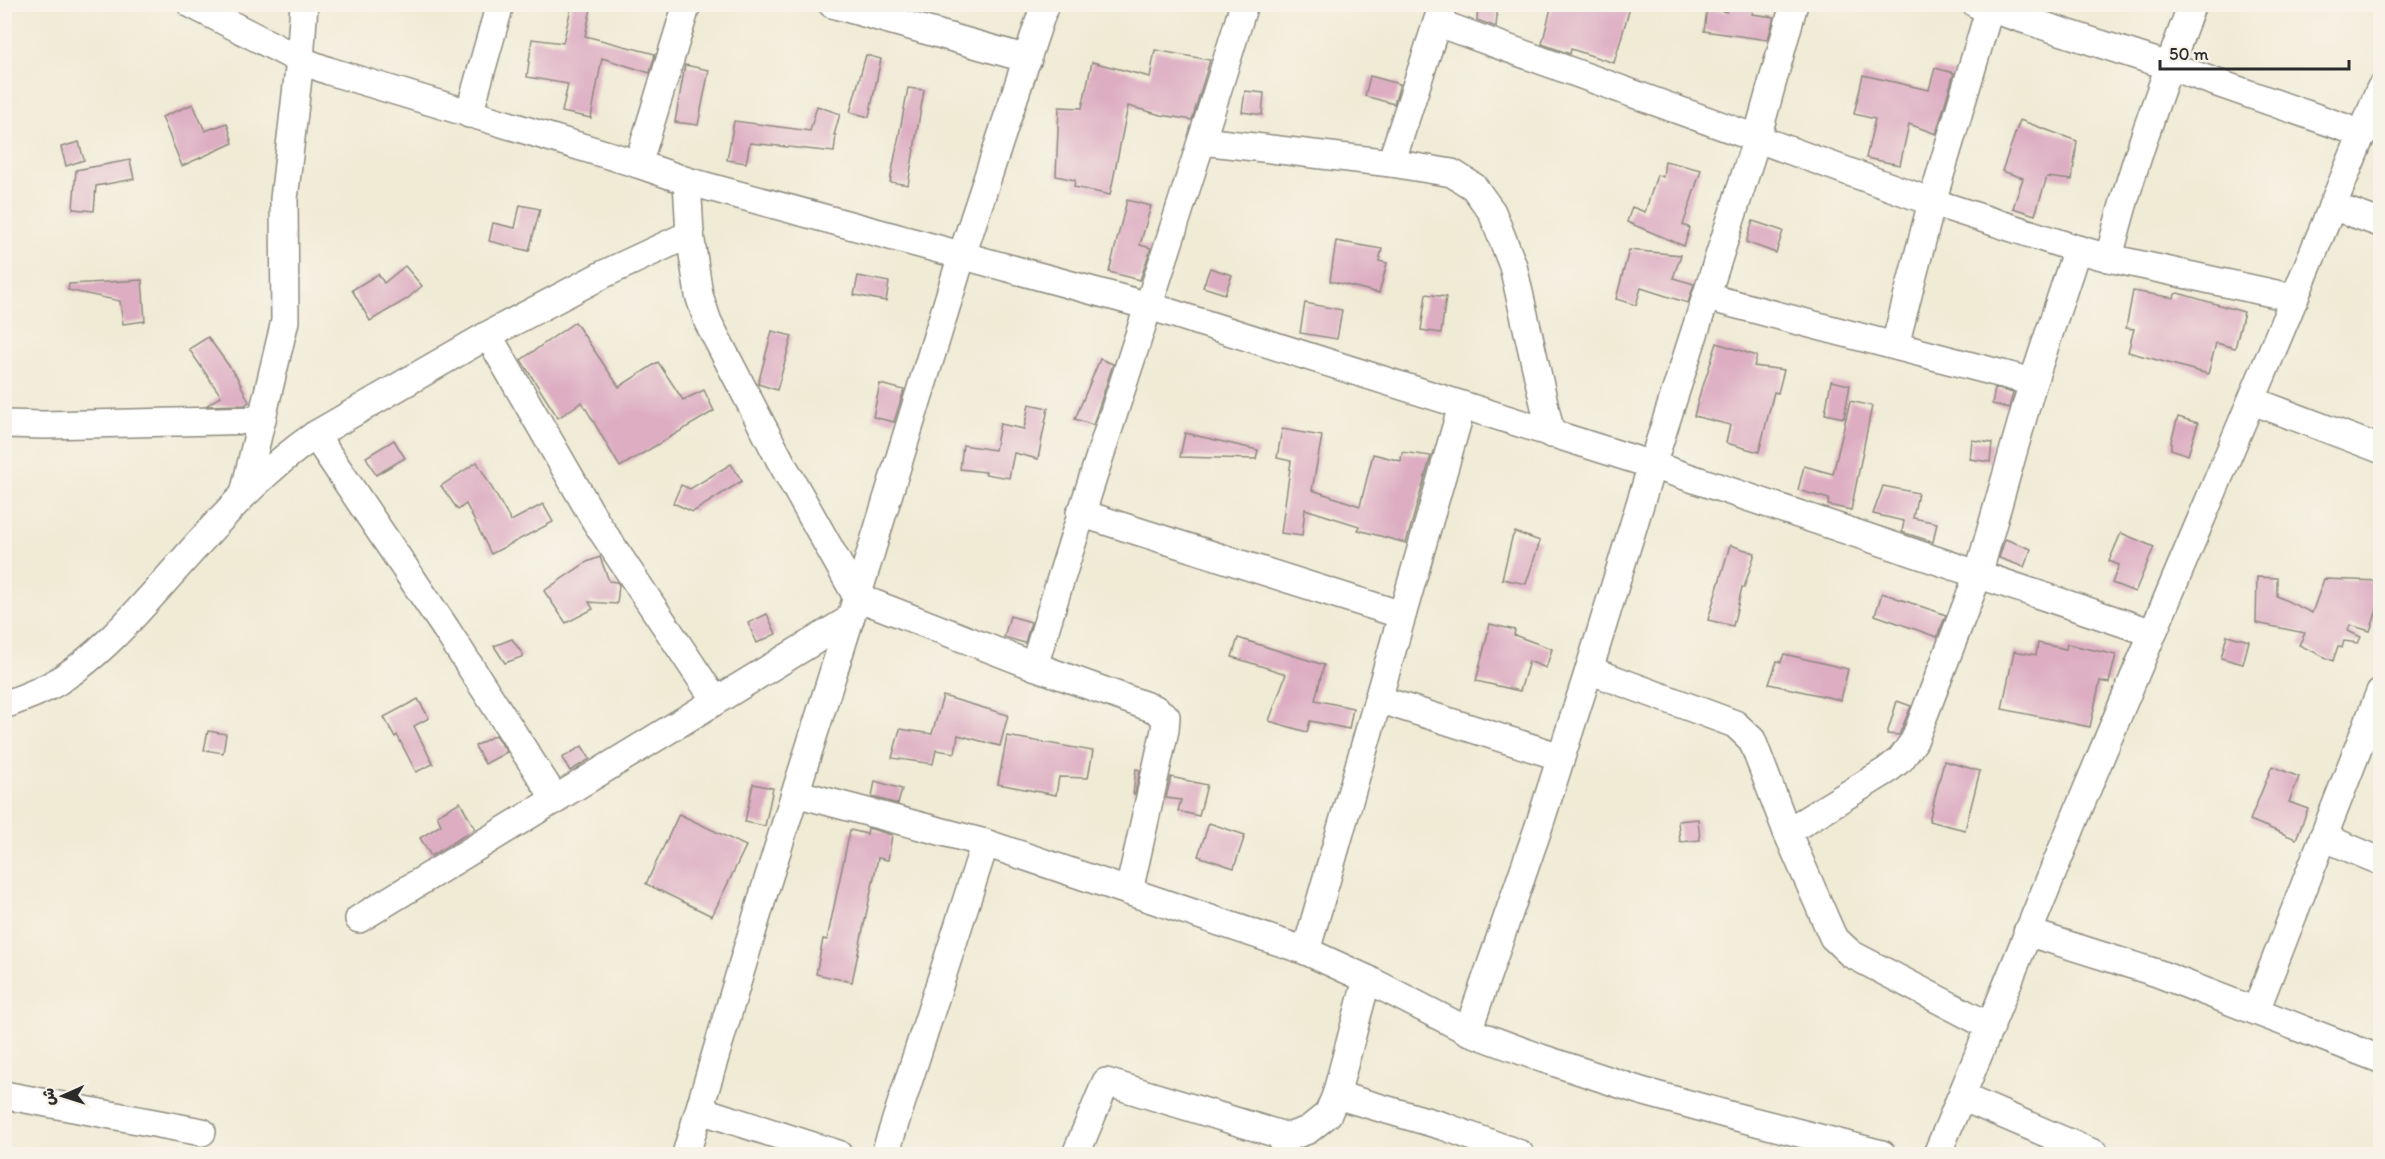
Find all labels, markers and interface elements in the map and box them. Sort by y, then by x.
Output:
scale bar [2160,33,2349,71]
text: 50 m [2169,43,2209,65]
north arrow [33,1066,93,1126]
text: ش [39,1087,58,1106]

